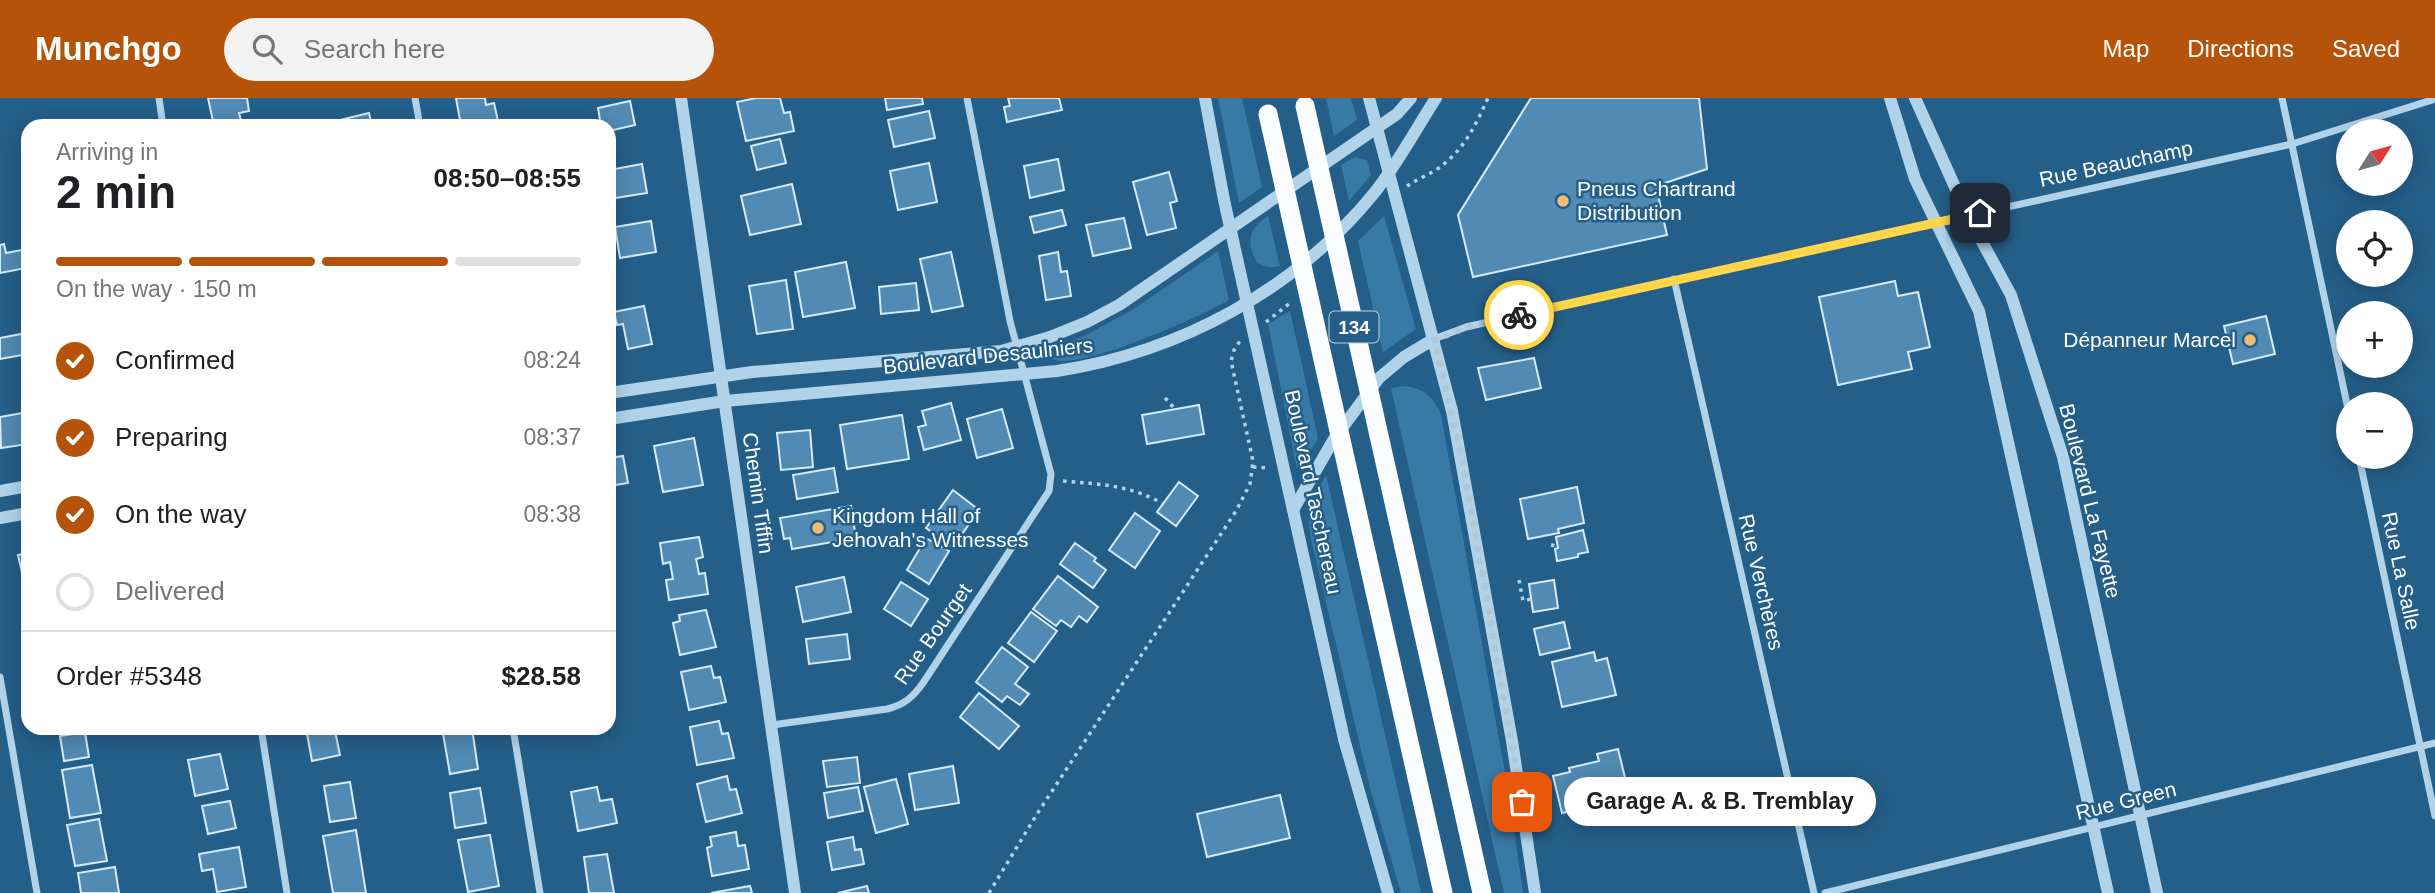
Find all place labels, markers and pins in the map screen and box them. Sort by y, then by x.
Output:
place label: Pneus Chartrand Distribution [1577,177,1736,224]
pin [1950,183,2010,243]
marker: Pneus Chartrand Distribution [1555,193,1571,209]
place label: Dépanneur Marcel [2063,328,2236,351]
marker: Dépanneur Marcel [2242,332,2258,348]
place label: Kingdom Hall of Jehovah's Witnesses [832,504,1029,551]
marker: Kingdom Hall of Jehovah's Witnesses [810,520,826,536]
pin [1492,772,1552,832]
callout: Garage A. & B. Tremblay [1564,778,1876,826]

